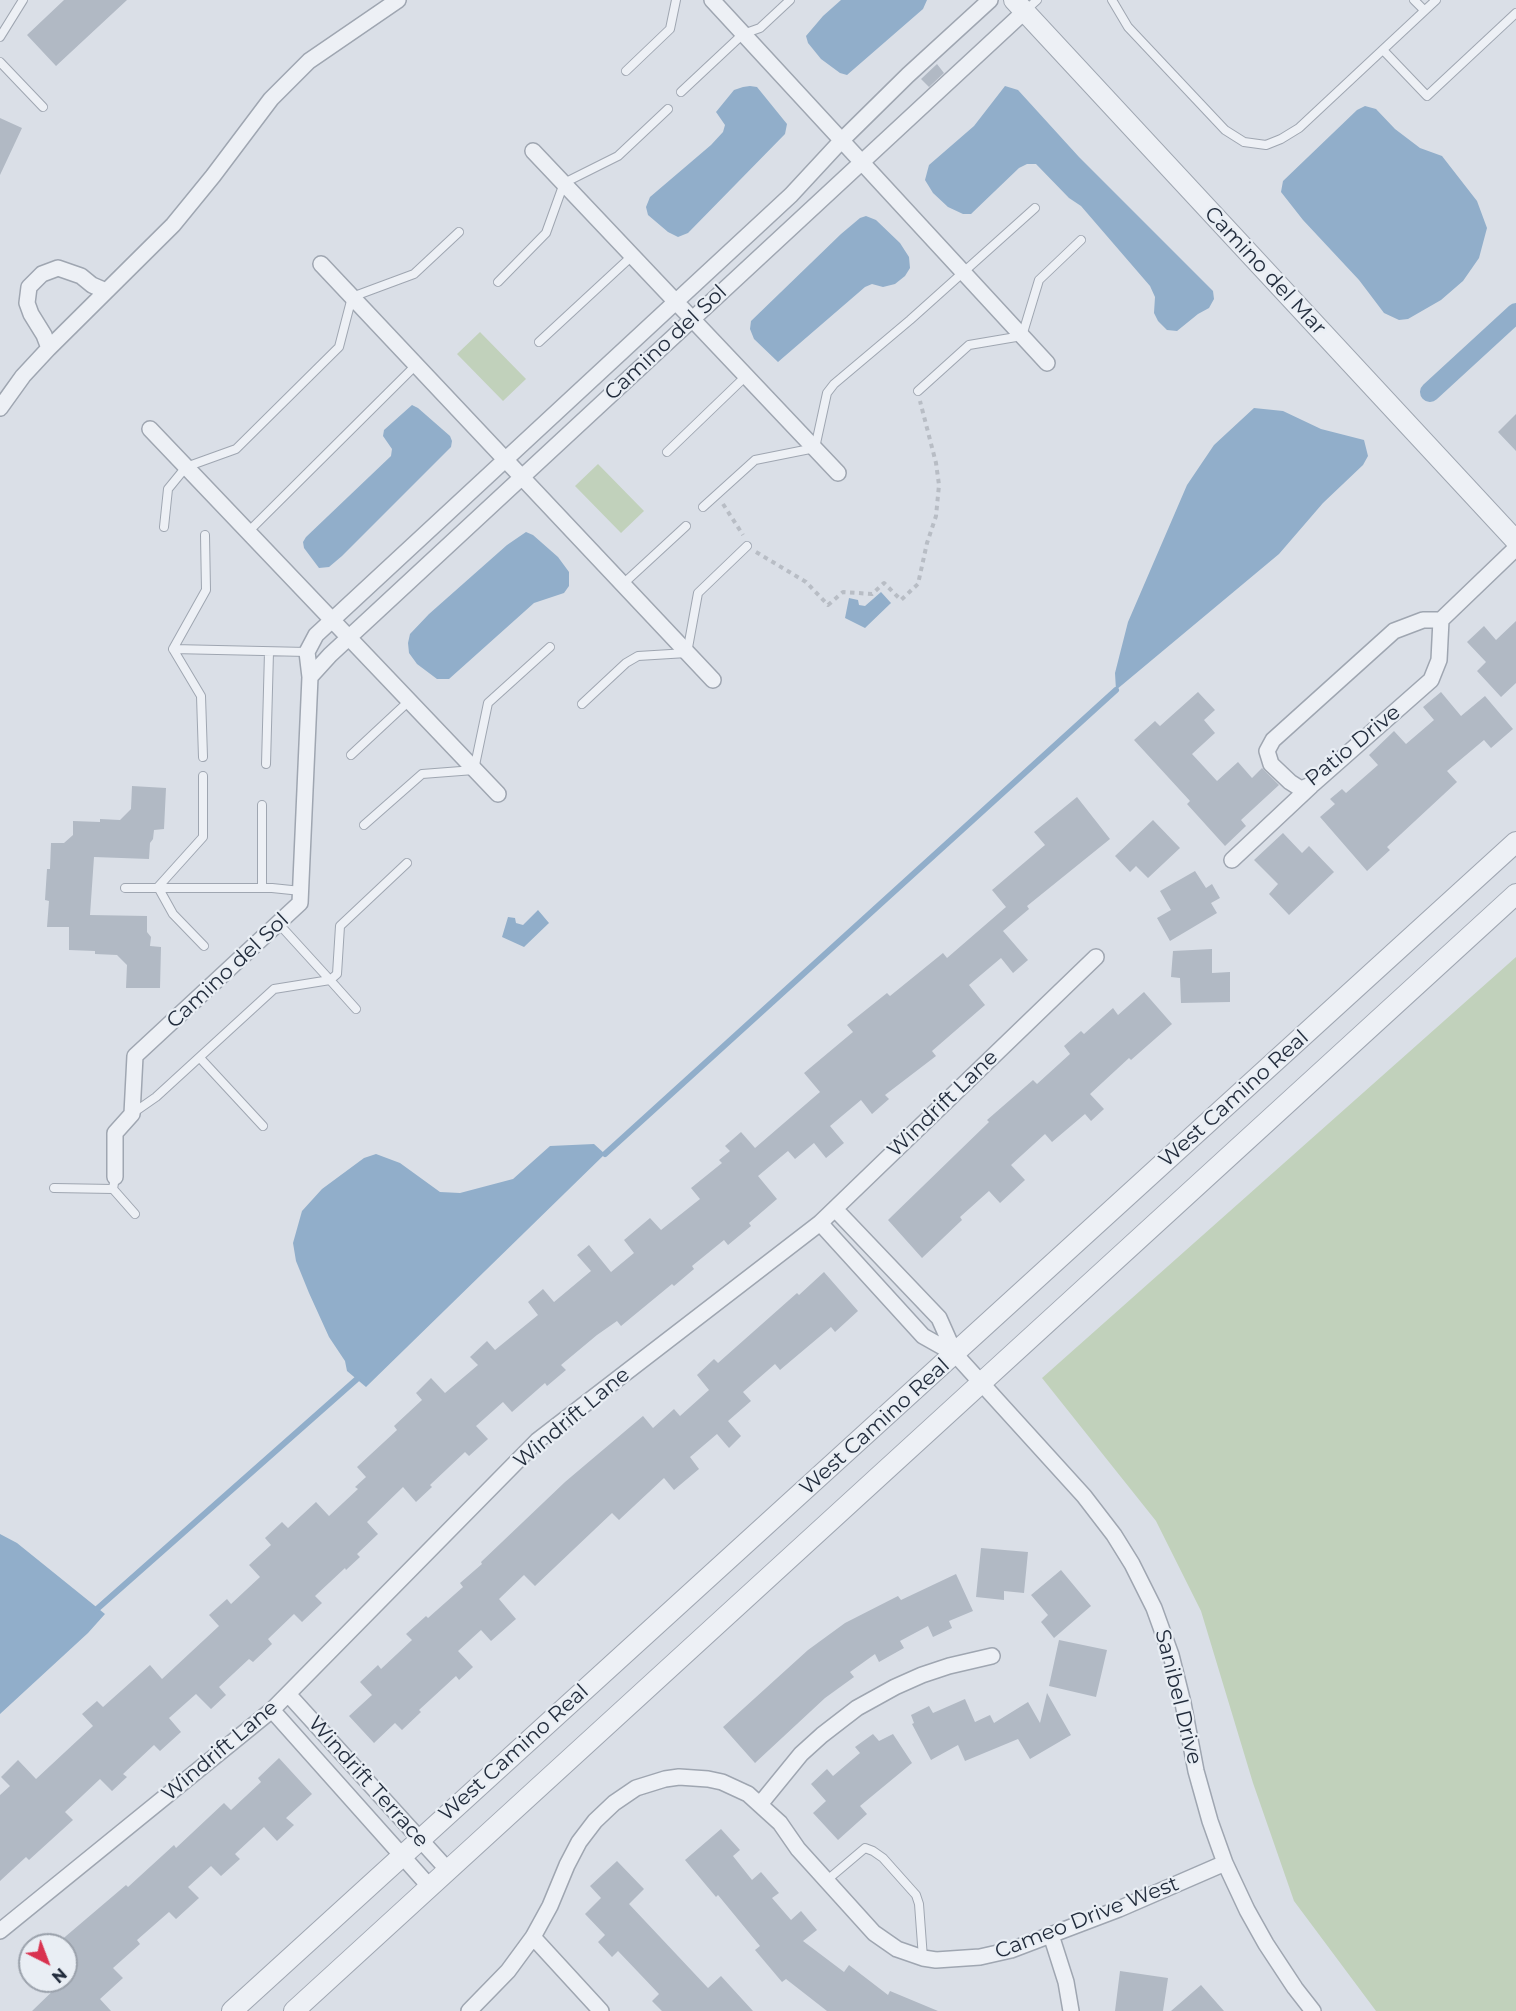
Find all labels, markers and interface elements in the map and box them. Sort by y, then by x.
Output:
street label: Camino del Mar [1199,201,1331,341]
street label: Camino del Sol [600,280,732,406]
street label: Patio Drive [1300,700,1406,792]
street label: Camino del Sol [162,908,294,1034]
street label: West Camino Real [1154,1025,1314,1173]
street label: Windrift Lane [883,1045,1003,1163]
street label: West Camino Real [795,1353,955,1501]
street label: Windrift Lane [509,1362,635,1474]
street label: Sanibel Drive [1149,1627,1207,1767]
street label: West Camino Real [434,1679,594,1827]
street label: Windrift Lane [157,1695,283,1807]
street label: Windrift Terrace [302,1711,434,1853]
street label: Cameo Drive West [992,1871,1182,1965]
north arrow [18,1933,78,1993]
text: N [48,1964,70,1987]

